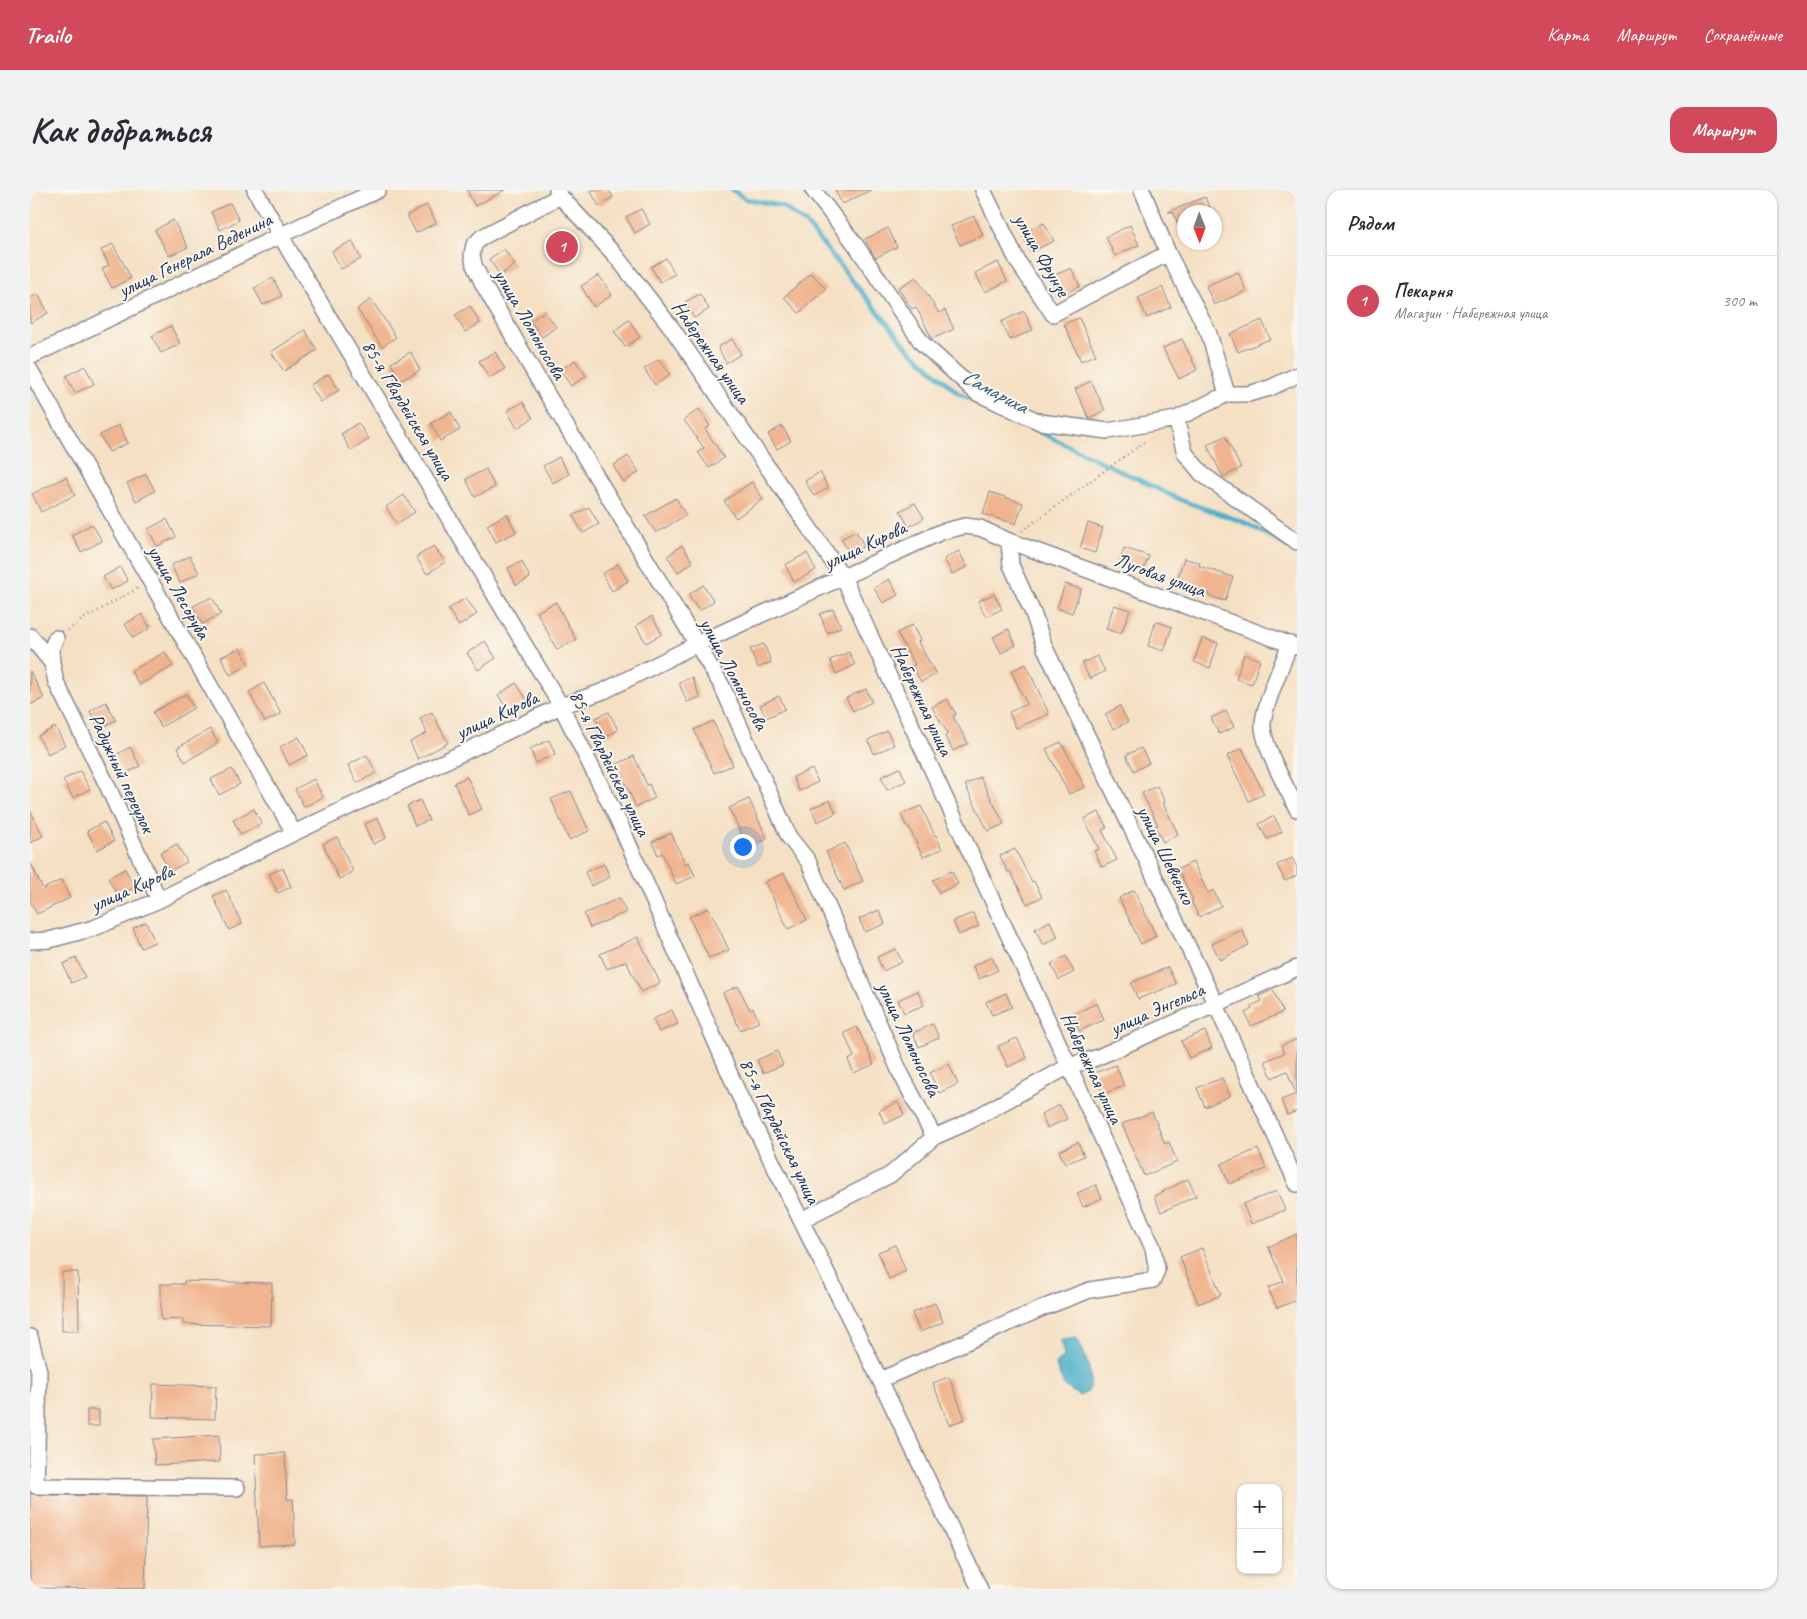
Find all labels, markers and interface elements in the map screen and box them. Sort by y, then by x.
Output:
text: Trailo [25,20,71,50]
text: Карта [1547,24,1588,46]
text: Маршрут [1616,24,1676,46]
text: Сохранённые [1704,24,1782,46]
button: Маршрут [1670,107,1777,153]
text: Как добраться [30,108,211,153]
north arrow [1177,205,1222,250]
street label: улица Генерала Веденина [113,206,278,303]
street label: улица Фрунзе [1008,208,1076,302]
text: Рядом [1347,210,1394,236]
pin: 1 [546,228,578,266]
street label: улица Ломоносова [488,263,573,385]
text: Пекарня [1394,279,1452,303]
text: 1 [1359,291,1367,311]
text: 300 m [1723,291,1757,311]
street label: Набережная улица [666,296,757,410]
text: Магазин · Набережная улица [1394,303,1547,323]
street label: 85-я Гвардейская улица [356,335,461,486]
water label: Самариха [958,363,1034,420]
street label: улица Кирова [819,514,912,575]
street label: улица Лесоруба [142,540,217,645]
street label: Луговая улица [1111,547,1210,603]
street label: улица Ломоносова [694,613,775,736]
street label: Набережная улица [885,640,960,761]
street label: улица Кирова [451,684,544,745]
street label: 85-я Гвардейская улица [564,686,657,842]
street label: Радужный переулок [83,709,161,838]
street label: улица Шевченко [1131,801,1201,909]
your location [730,834,756,860]
street label: улица Кирова [86,858,179,918]
street label: улица Энгельса [1105,976,1210,1041]
street label: улица Ломоносова [871,977,947,1102]
street label: Набережная улица [1055,1008,1130,1129]
street label: 85-я Гвардейская улица [734,1054,827,1210]
map controls [1237,1484,1282,1574]
button: + [1237,1484,1282,1529]
button: − [1237,1529,1282,1574]

